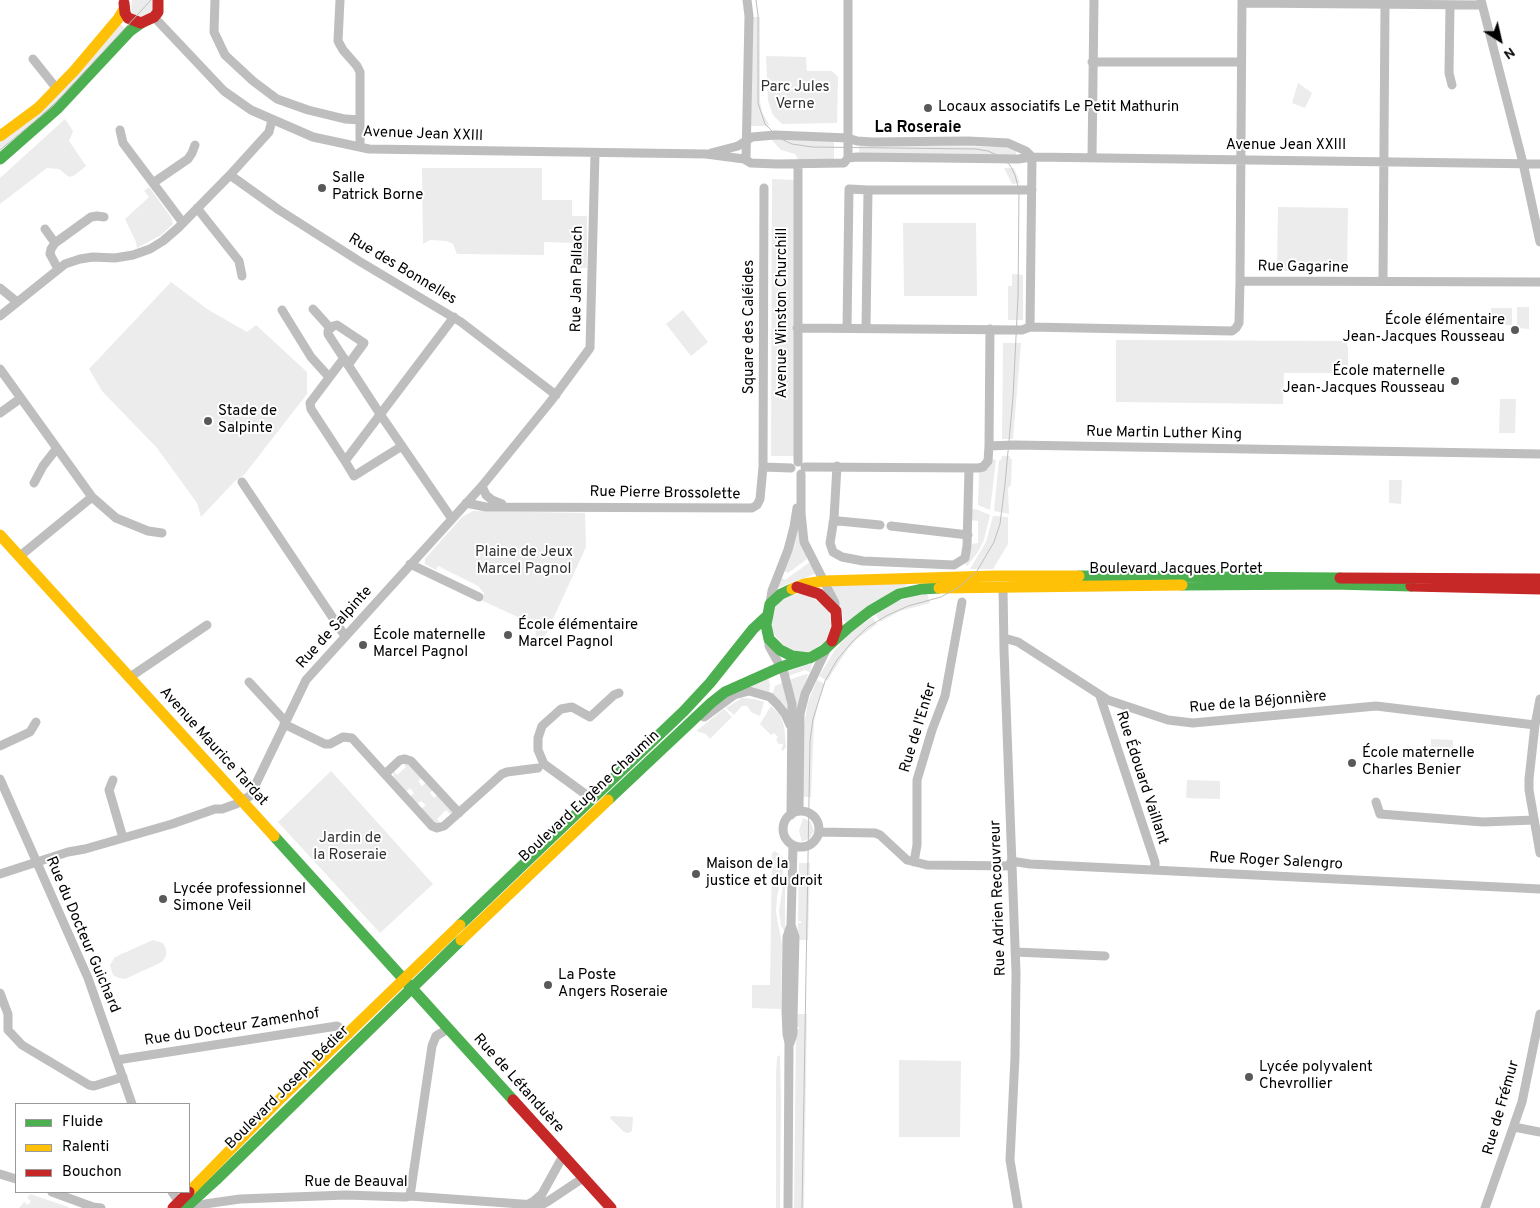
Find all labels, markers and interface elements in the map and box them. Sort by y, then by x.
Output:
north arrow [1475,15,1525,65]
text: N [1500,43,1518,63]
park label: Parc Jules Verne [760,79,830,114]
place label: Locaux associatifs Le Petit Mathurin [938,99,1179,117]
marker: Locaux associatifs Le Petit Mathurin [922,102,934,114]
district label: La Roseraie [875,119,961,139]
street label: Avenue Jean XXIII [362,124,484,146]
street label: Avenue Jean XXIII [1226,137,1346,155]
place label: Salle Patrick Borne [332,170,423,205]
marker: Salle Patrick Borne [316,182,328,194]
street label: Rue Jan Pallach [568,225,588,333]
street label: Avenue Winston Churchill [774,228,792,398]
street label: Rue des Bonnelles [345,231,459,309]
street label: Rue Gagarine [1257,258,1349,278]
street label: Square des Caléides [741,260,759,394]
place label: École élémentaire Jean-Jacques Rousseau [1343,312,1505,347]
marker: École élémentaire Jean-Jacques Rousseau [1509,324,1521,336]
place label: École maternelle Jean-Jacques Rousseau [1283,363,1445,398]
marker: École maternelle Jean-Jacques Rousseau [1449,375,1461,387]
place label: Stade de Salpinte [218,403,277,438]
marker: Stade de Salpinte [202,415,214,427]
street label: Rue Martin Luther King [1086,424,1242,444]
street label: Rue Pierre Brossolette [589,484,741,504]
park label: Plaine de Jeux Marcel Pagnol [475,544,573,579]
street label: Boulevard Jacques Portet [1089,561,1263,579]
street label: Rue de Salpinte [293,583,377,673]
place label: École élémentaire Marcel Pagnol [518,617,638,652]
place label: École maternelle Marcel Pagnol [373,627,486,662]
marker: École élémentaire Marcel Pagnol [502,629,514,641]
marker: École maternelle Marcel Pagnol [357,639,369,651]
street label: Rue de l'Enfer [897,681,941,775]
street label: Avenue Maurice Tardat [155,684,271,810]
street label: Rue de la Béjonnière [1189,688,1327,718]
street label: Rue Édouard Vaillant [1111,709,1171,847]
street label: Boulevard Eugène Chaumin [516,727,664,867]
place label: École maternelle Charles Benier [1362,745,1475,780]
marker: École maternelle Charles Benier [1346,757,1358,769]
street label: Rue Adrien Recouvreur [987,820,1011,976]
park label: Jardin de la Roseraie [313,830,387,865]
street label: Rue Roger Salengro [1209,850,1343,874]
street label: Rue du Docteur Guichard [41,854,123,1016]
place label: Maison de la justice et du droit [706,856,823,891]
marker: Maison de la justice et du droit [690,868,702,880]
place label: Lycée professionnel Simone Veil [173,881,306,916]
marker: Lycée professionnel Simone Veil [157,893,169,905]
place label: La Poste Angers Roseraie [558,967,668,1002]
marker: La Poste Angers Roseraie [542,979,554,991]
street label: Rue du Docteur Zamenhof [143,1005,321,1051]
street label: Boulevard Joseph Bédier [222,1022,354,1154]
street label: Rue de Létanduère [469,1031,567,1137]
place label: Lycée polyvalent Chevrollier [1259,1059,1373,1094]
street label: Rue de Frémur [1480,1059,1524,1157]
marker: Lycée polyvalent Chevrollier [1243,1071,1255,1083]
legend [15,1103,190,1193]
text: Fluide [62,1113,103,1132]
text: Ralenti [62,1138,109,1157]
text: Bouchon [62,1163,122,1182]
street label: Rue de Beauval [304,1174,408,1192]

